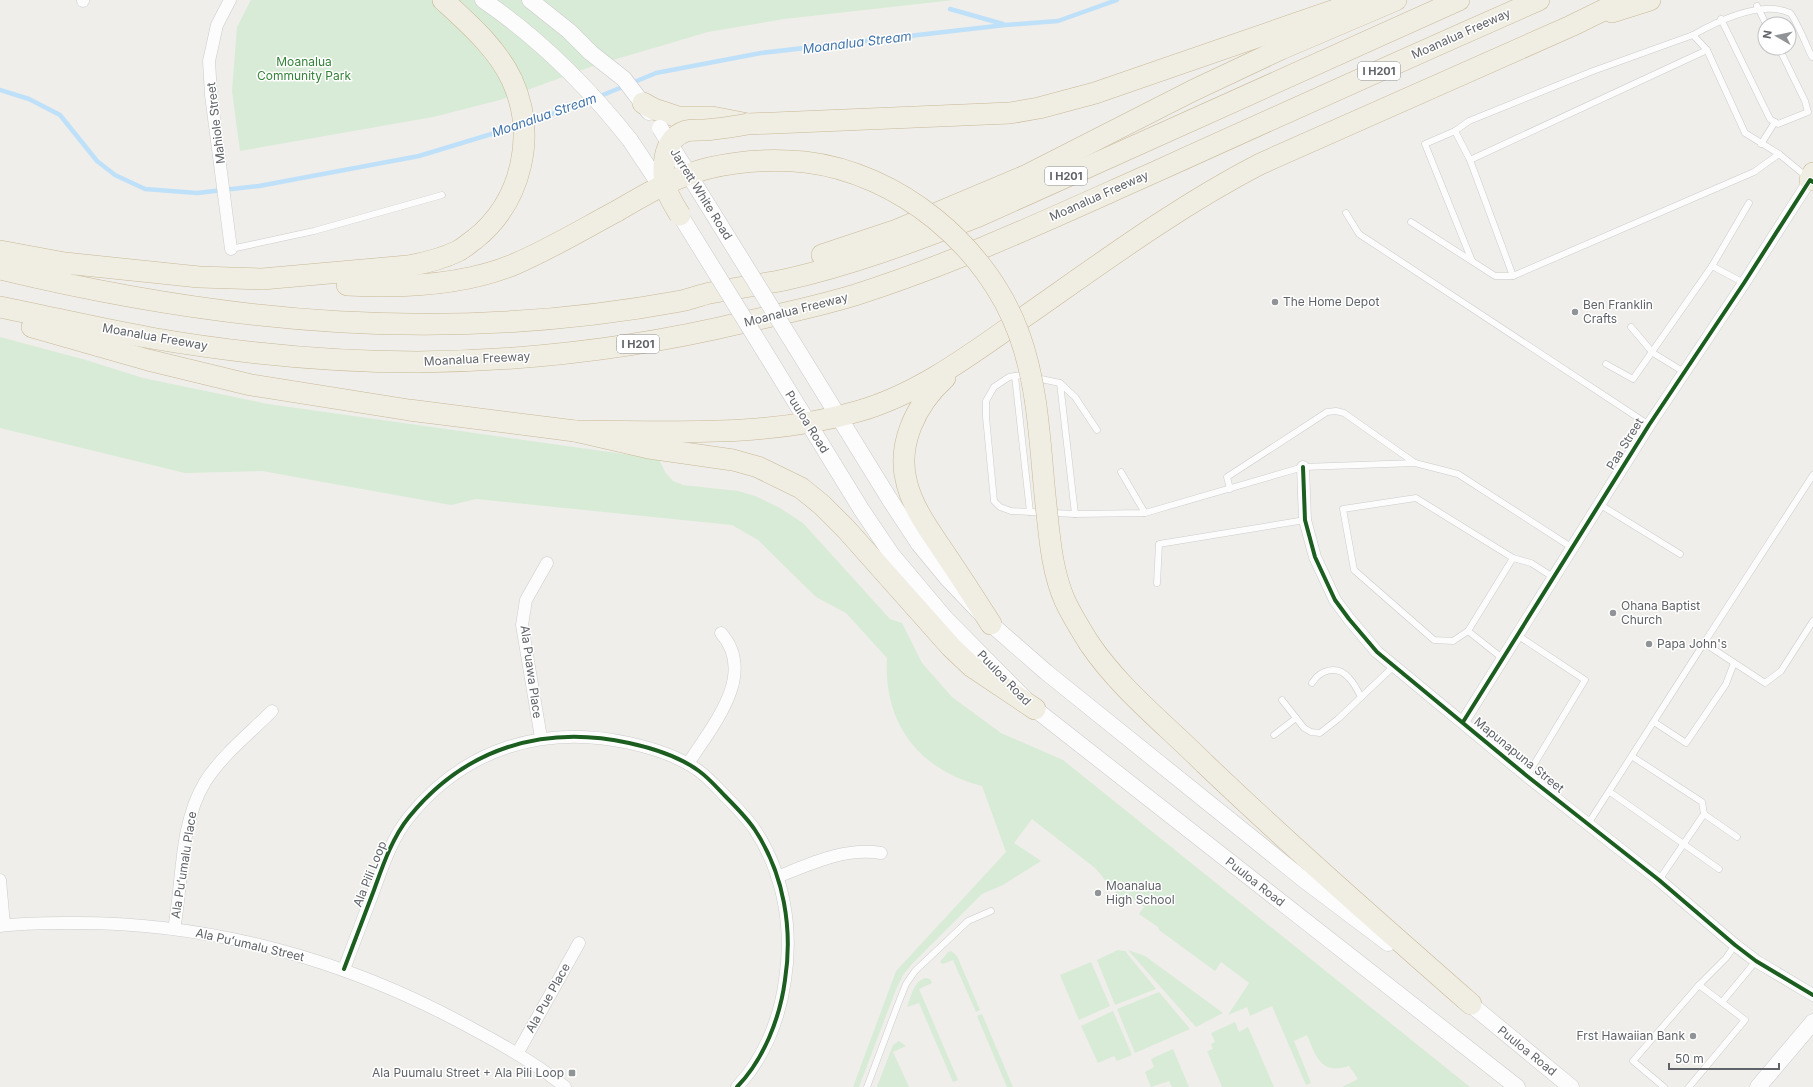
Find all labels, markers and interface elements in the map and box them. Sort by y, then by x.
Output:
street label: Moanalua Freeway [1409,5,1513,62]
north arrow [1757,16,1797,56]
water label: Moanalua Stream [802,27,912,57]
text: N [1760,29,1775,40]
park label: Moanalua Community Park [257,54,351,83]
road number: I H201 [1358,62,1400,80]
street label: Mahiole Street [203,81,228,165]
water label: Moanalua Stream [489,90,599,140]
street label: Jarrett White Road [667,145,736,242]
road number: I H201 [1045,167,1087,185]
street label: Moanalua Freeway [1047,167,1151,224]
street label: Moanalua Freeway [742,289,850,330]
place label: The Home Depot [1283,294,1379,309]
marker: The Home Depot [1270,297,1280,307]
place label: Ben Franklin Crafts [1583,297,1653,326]
marker: Ben Franklin Crafts [1570,307,1580,317]
street label: Moanalua Freeway [101,320,209,353]
road number: I H201 [617,335,659,353]
street label: Moanalua Freeway [423,348,531,369]
street label: Puuloa Road [782,388,833,456]
street label: Paa Street [1603,415,1646,472]
place label: Ohana Baptist Church [1621,598,1700,627]
marker: Ohana Baptist Church [1608,608,1618,618]
street label: Ala Puawa Place [518,624,545,719]
place label: Papa John's [1657,636,1727,651]
marker: Papa John's [1644,639,1654,649]
street label: Puuloa Road [974,647,1034,708]
street label: Mapunapuna Street [1471,714,1567,796]
street label: Ala Puʻumalu Place [168,810,199,920]
street label: Ala Pili Loop [350,839,390,909]
street label: Puuloa Road [1223,854,1288,909]
place label: Moanalua High School [1106,878,1175,907]
marker: Moanalua High School [1093,888,1103,898]
street label: Ala Puʻumalu Street [194,925,306,964]
street label: Ala Pue Place [522,960,573,1035]
street label: Puuloa Road [1495,1022,1560,1079]
place label: Frst Hawaiian Bank [1577,1028,1685,1043]
marker: Frst Hawaiian Bank [1688,1031,1698,1041]
scale bar [1669,1045,1779,1071]
text: 50 m [1675,1051,1704,1066]
place label: Ala Puumalu Street + Ala Pili Loop [372,1065,564,1080]
marker: Ala Puumalu Street + Ala Pili Loop [567,1068,577,1078]

